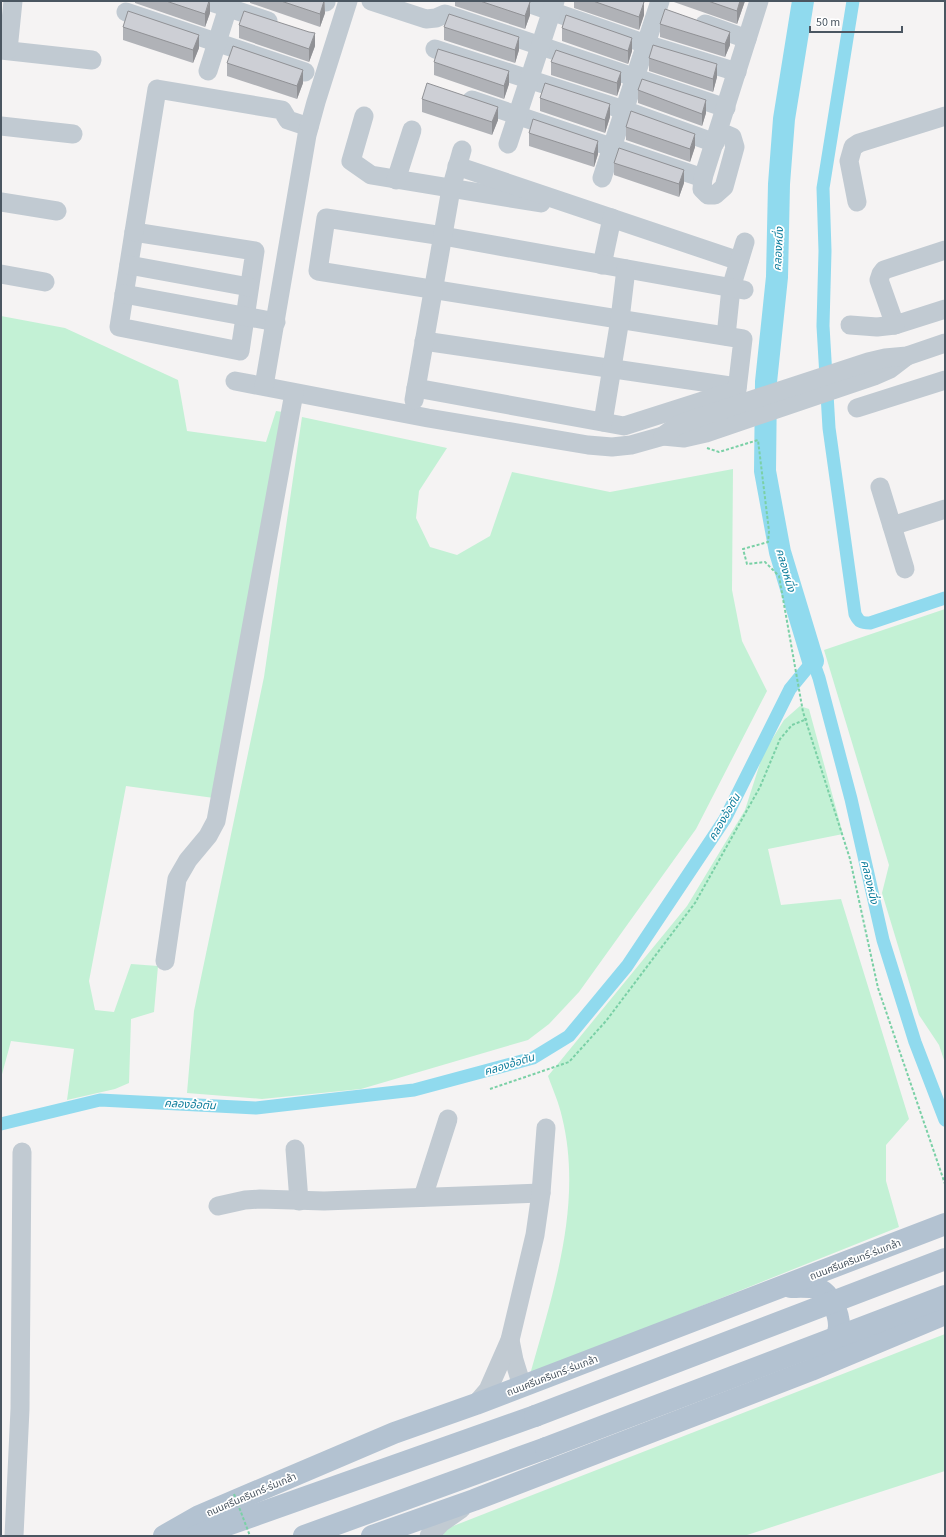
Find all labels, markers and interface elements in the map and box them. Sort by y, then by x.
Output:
scale bar [810,8,902,34]
text: 50 m [816,14,840,31]
water label: คลองหนึ่ง [769,225,787,272]
water label: คลองหนึ่ง [772,546,800,595]
water label: คลองอ้อตัน [705,790,744,843]
water label: คลองหนึ่ง [857,859,883,906]
water label: คลองอ้อตัน [482,1049,537,1079]
water label: คลองอ้อตัน [164,1096,217,1113]
street label: ถนนศรีนครินทร์-ร่มเกล้า [808,1236,903,1284]
street label: ถนนศรีนครินทร์-ร่มเกล้า [505,1352,600,1400]
street label: ถนนศรีนครินทร์-ร่มเกล้า [204,1470,299,1520]

